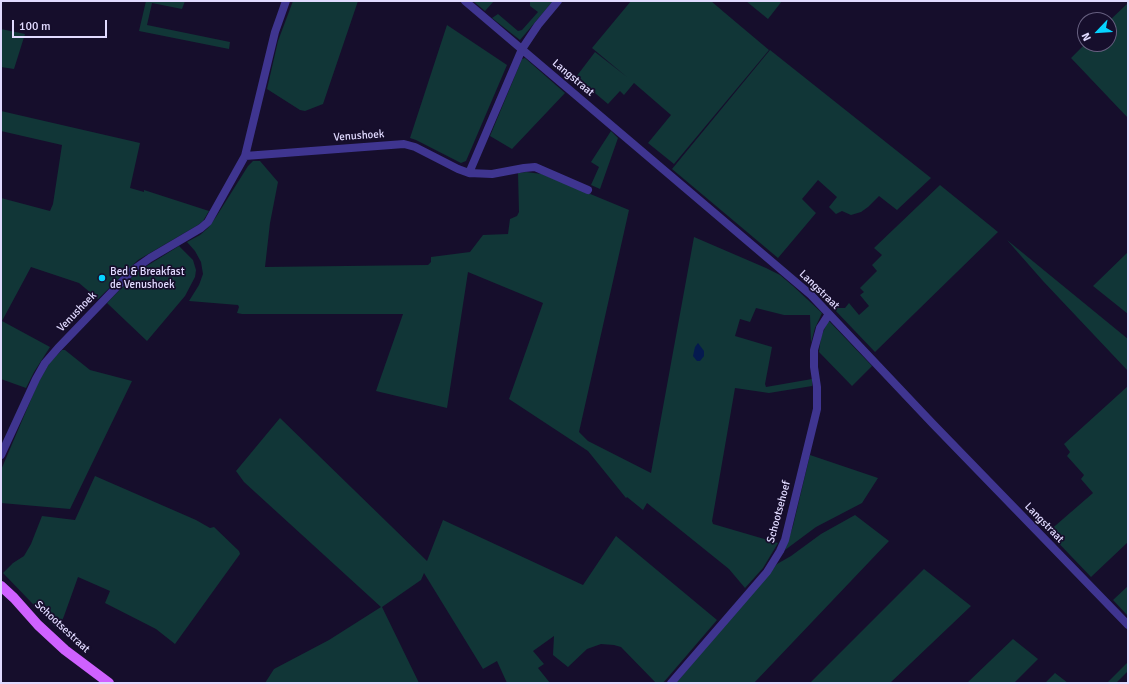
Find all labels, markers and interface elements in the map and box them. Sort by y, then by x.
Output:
scale bar [14,12,109,38]
north arrow [1077,12,1117,52]
text: 100 m [19,19,51,34]
text: N [1079,31,1094,43]
street label: Langstraat [549,57,597,99]
street label: Venushoek [333,128,385,144]
place label: Bed & Breakfast de Venushoek [110,265,185,291]
street label: Langstraat [796,268,842,312]
marker: Bed & Breakfast de Venushoek [97,273,107,283]
street label: Venushoek [55,289,99,335]
street label: Schootsehoef [764,480,794,544]
street label: Langstraat [1022,500,1066,546]
street label: Schootsestraat [32,598,92,656]

